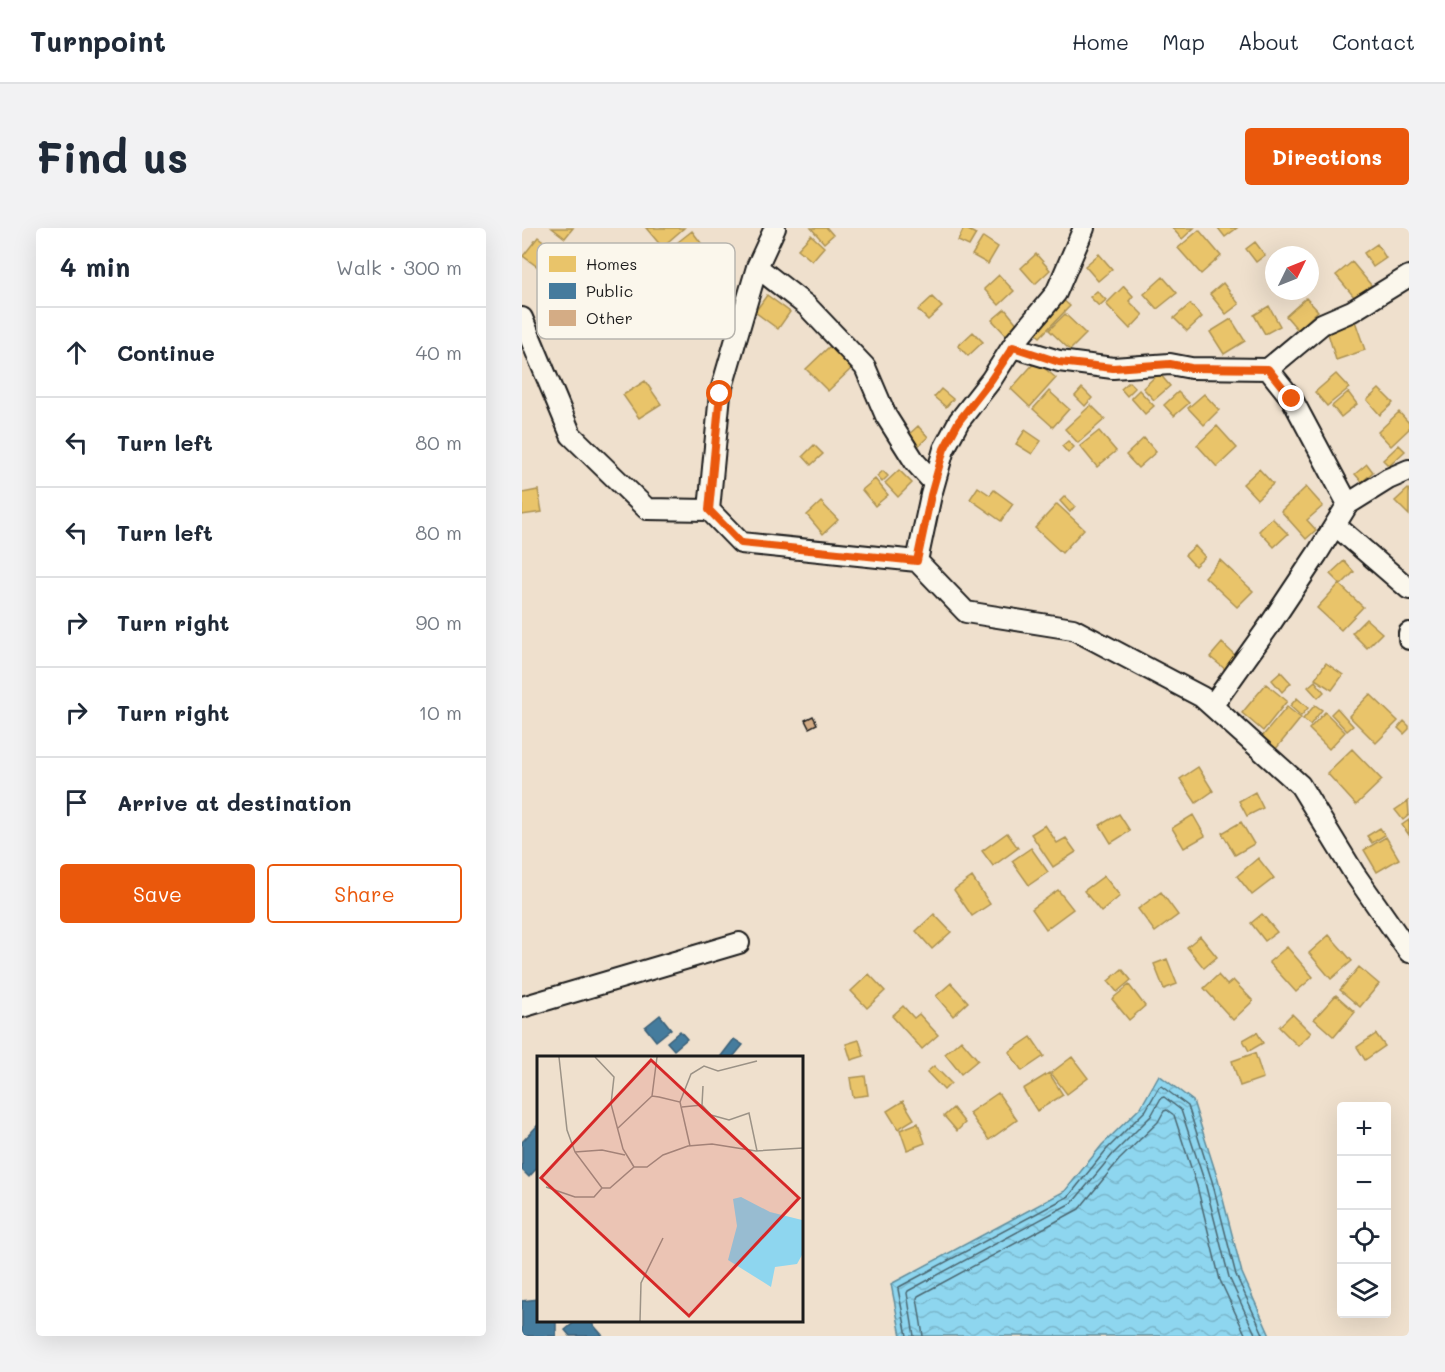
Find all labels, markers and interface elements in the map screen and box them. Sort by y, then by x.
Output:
text: Turnpoint [30,23,166,59]
text: Home [1072,28,1129,55]
text: Map [1162,28,1205,55]
text: About [1238,28,1299,55]
text: Contact [1332,28,1415,55]
button: Directions [1245,128,1409,185]
text: Find us [36,129,188,184]
legend [537,243,735,339]
north arrow [1265,246,1319,300]
text: 4 min [60,250,130,284]
text: Homes [586,253,637,274]
text: Walk · 300 m [336,254,462,280]
text: Public [586,280,633,301]
text: Other [586,307,633,328]
icon: ahead [60,336,93,369]
text: Continue [117,338,215,367]
text: 40 m [416,339,462,365]
route start [706,380,732,406]
route end [1278,385,1304,411]
icon: left [60,426,93,459]
text: Turn left [117,428,213,457]
text: 80 m [415,429,462,455]
icon: left [60,516,93,549]
text: Turn left [117,518,213,547]
text: 80 m [415,519,462,545]
icon: right [60,606,93,639]
text: Turn right [117,608,229,637]
text: 90 m [416,609,462,635]
icon: right [60,696,93,729]
text: Turn right [117,698,229,727]
text: 10 m [418,699,462,725]
icon: arrive [60,786,93,819]
text: Arrive at destination [117,788,352,817]
button: Save [60,864,255,923]
button: Share [267,864,462,923]
inset map [537,1056,802,1321]
map controls [1337,1102,1391,1318]
button: + [1337,1102,1391,1156]
button: − [1337,1156,1391,1210]
button: locate [1337,1210,1391,1264]
button: layers [1337,1264,1391,1318]

